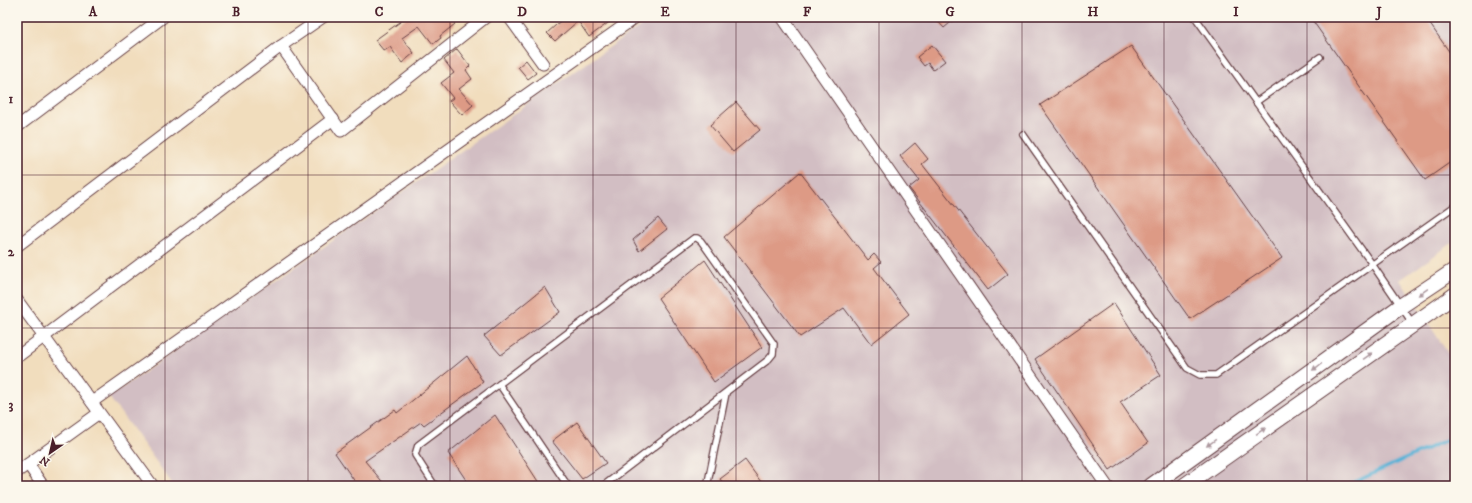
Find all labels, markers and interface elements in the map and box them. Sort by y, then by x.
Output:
text: A [88,4,98,20]
text: B [232,4,240,20]
text: C [375,4,384,20]
text: D [517,4,527,20]
text: E [660,4,670,20]
text: F [803,4,812,20]
text: G [945,4,955,20]
text: H [1088,4,1099,20]
text: I [1233,4,1239,20]
text: J [1374,4,1382,21]
text: 1 [9,91,14,107]
text: 2 [8,244,15,260]
one-way arrow [1418,288,1428,296]
one-way arrow [1362,352,1373,360]
one-way arrow [1311,363,1322,371]
text: 3 [9,397,14,413]
one-way arrow [1256,427,1267,435]
north arrow [30,433,70,473]
one-way arrow [1206,439,1216,447]
text: N [37,452,53,469]

